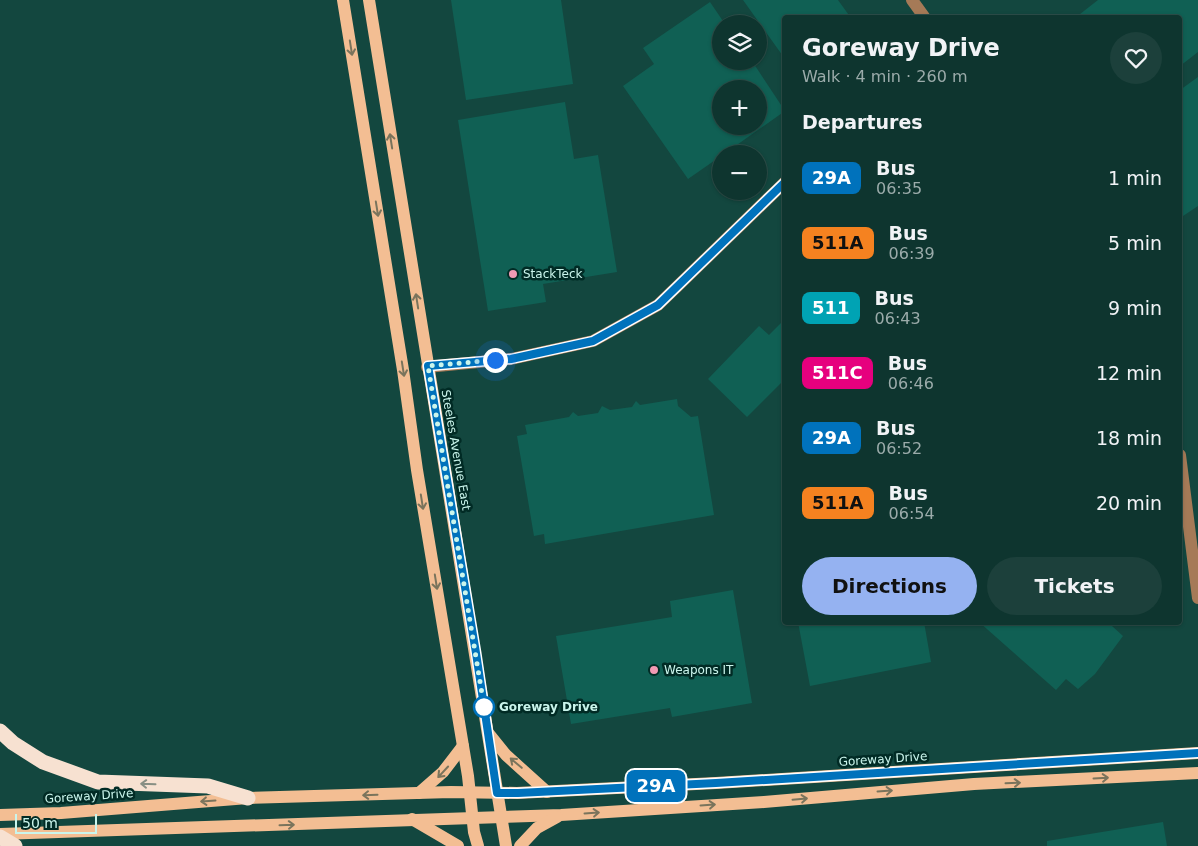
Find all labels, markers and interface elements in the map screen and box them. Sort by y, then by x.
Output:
map controls [712,15,767,200]
button: layers [712,15,767,70]
button: heart [1110,32,1162,84]
text: Goreway Drive [802,34,1000,62]
one-way arrow [346,40,356,56]
text: Walk · 4 min · 260 m [802,67,967,86]
button: + [712,80,767,135]
text: Departures [802,111,923,133]
one-way arrow [386,133,396,149]
button: − [712,145,767,200]
text: Bus [876,157,915,179]
text: 29A [812,167,851,188]
text: 1 min [1108,167,1162,189]
text: 06:35 [876,179,922,198]
one-way arrow [372,200,382,216]
text: Bus [889,222,928,244]
text: 511A [812,232,864,253]
text: 5 min [1108,232,1162,254]
text: 06:39 [889,244,935,263]
place label: StackTeck [523,267,582,281]
marker: StackTeck [507,268,519,280]
text: Bus [875,287,914,309]
one-way arrow [412,293,422,309]
text: 511 [812,297,850,318]
text: 9 min [1108,297,1162,319]
text: 06:43 [875,309,921,328]
your location [483,348,508,373]
text: Bus [888,352,927,374]
one-way arrow [398,361,408,377]
text: 511C [812,362,863,383]
text: 12 min [1096,362,1162,384]
text: 06:46 [888,374,934,393]
street label: Steeles Avenue East [438,389,474,512]
text: Bus [876,417,915,439]
text: 29A [812,427,851,448]
text: 18 min [1096,427,1162,449]
text: 06:52 [876,439,922,458]
text: Bus [889,482,928,504]
text: 511A [812,492,864,513]
text: 20 min [1096,492,1162,514]
one-way arrow [418,493,428,509]
text: 06:54 [889,504,935,523]
button: Directions [802,557,977,615]
button: Tickets [987,557,1162,615]
one-way arrow [431,573,441,589]
place label: Weapons IT [664,663,734,677]
marker: Weapons IT [648,664,660,676]
marker: Goreway Drive [473,696,495,718]
place label: Goreway Drive [499,700,598,714]
street label: Goreway Drive [838,749,928,769]
one-way arrow [509,758,522,769]
one-way arrow [437,765,449,778]
line badge: 29A [627,770,685,802]
one-way arrow [1093,774,1109,783]
text: 29A [637,775,675,796]
one-way arrow [1005,778,1021,787]
one-way arrow [141,779,157,788]
street label: Goreway Drive [44,786,134,806]
one-way arrow [877,787,893,796]
one-way arrow [363,790,379,800]
one-way arrow [792,794,808,803]
one-way arrow [200,797,216,806]
one-way arrow [699,801,715,810]
one-way arrow [584,808,600,817]
scale bar [15,811,98,834]
text: 50 m [22,815,58,831]
one-way arrow [278,820,294,829]

